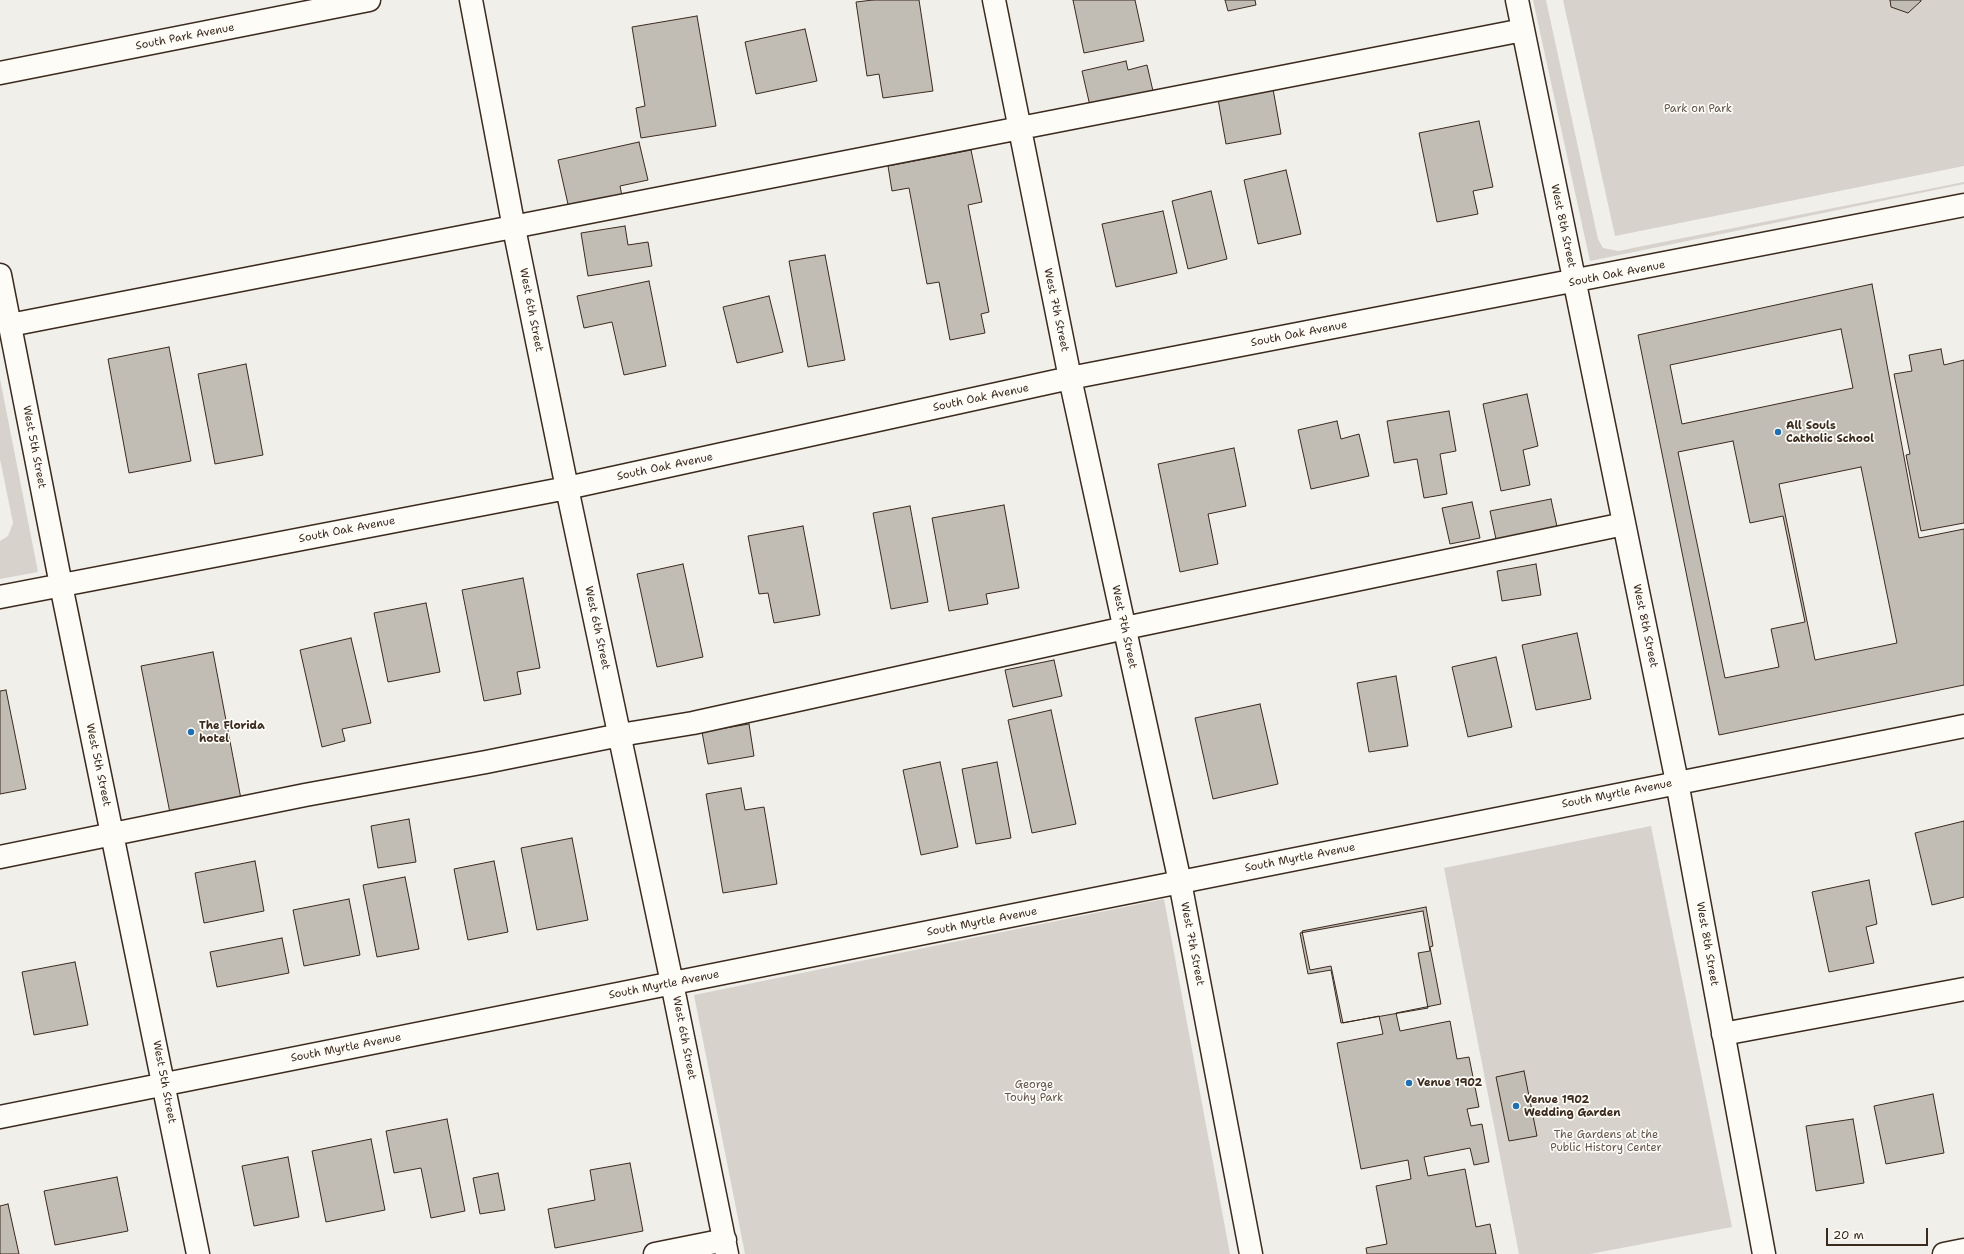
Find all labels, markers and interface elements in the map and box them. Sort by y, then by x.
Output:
street label: South Park Avenue [134,21,236,53]
park label: Park on Park [1664,102,1732,116]
street label: West 8th Street [1548,183,1578,269]
street label: South Oak Avenue [1568,258,1666,290]
street label: West 6th Street [516,267,546,353]
street label: West 7th Street [1041,267,1071,353]
street label: South Oak Avenue [1250,318,1348,350]
street label: South Oak Avenue [932,381,1030,415]
street label: West 5th Street [19,404,49,490]
place label: All Souls Catholic School [1786,419,1874,445]
marker: All Souls Catholic School [1773,427,1783,437]
street label: South Oak Avenue [616,450,714,484]
street label: South Oak Avenue [298,514,396,546]
street label: West 8th Street [1630,583,1660,669]
street label: West 7th Street [1109,584,1139,670]
street label: West 6th Street [582,585,612,671]
place label: The Florida hotel [199,719,265,745]
street label: West 5th Street [83,722,113,808]
marker: The Florida hotel [186,727,196,737]
street label: South Myrtle Avenue [1561,777,1673,811]
street label: South Myrtle Avenue [1244,841,1356,875]
street label: West 7th Street [1177,901,1207,987]
street label: West 8th Street [1693,901,1721,987]
street label: South Myrtle Avenue [926,905,1038,939]
street label: South Myrtle Avenue [608,968,720,1002]
street label: West 6th Street [669,995,699,1081]
street label: South Myrtle Avenue [290,1031,402,1065]
street label: West 5th Street [149,1039,179,1125]
place label: Venue 1902 [1417,1076,1482,1090]
park label: George Touhy Park [1005,1078,1063,1104]
marker: Venue 1902 [1404,1078,1414,1088]
place label: Venue 1902 Wedding Garden [1524,1093,1621,1119]
marker: Venue 1902 Wedding Garden [1511,1101,1521,1111]
park label: The Gardens at the Public History Center [1550,1128,1662,1154]
scale bar [1828,1220,1930,1246]
text: 20 m [1833,1227,1864,1243]

